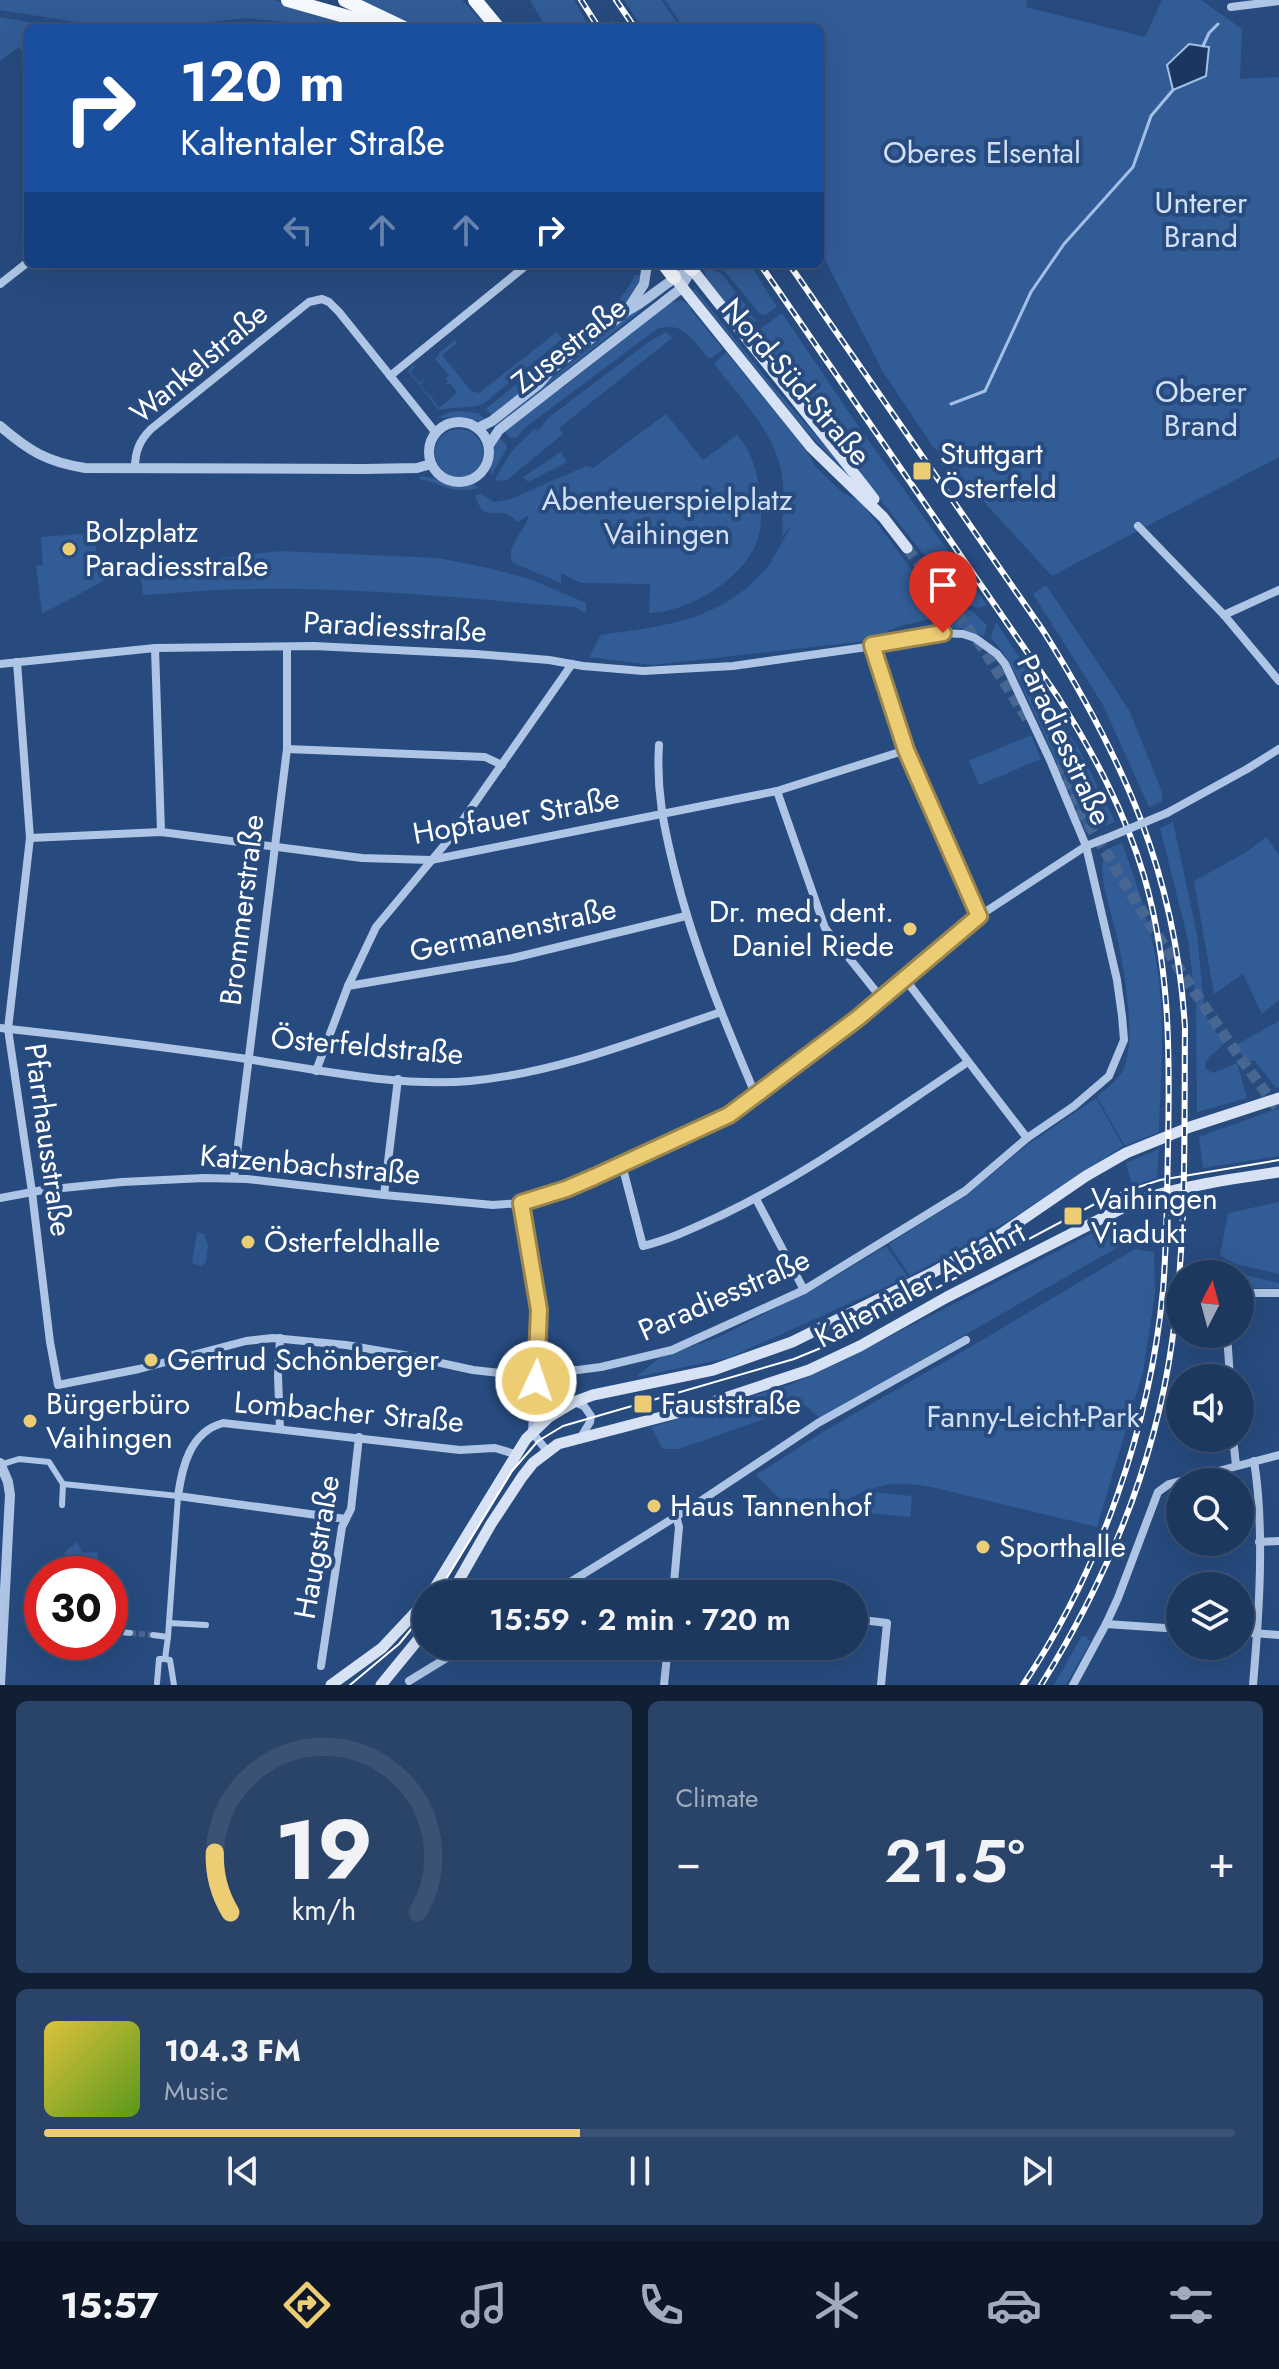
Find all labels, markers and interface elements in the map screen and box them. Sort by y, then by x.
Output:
text: 120 m [180,41,345,122]
icon: right [48,56,152,160]
text: Kaltentaler Straße [180,116,445,168]
park label: Oberes Elsental [883,131,1081,174]
park label: Unterer Brand [1155,181,1248,258]
icon: left [276,208,320,252]
icon: ahead [360,208,404,252]
icon: ahead [444,208,488,252]
icon: right [528,208,572,252]
street label: Zusestraße [502,286,635,403]
street label: Nord-Süd-Straße [711,288,881,475]
street label: Wankelstraße [120,292,277,433]
park label: Oberer Brand [1155,370,1248,447]
place label: Stuttgart Österfeld [940,432,1057,509]
marker: Stuttgart Österfeld [911,460,933,482]
park label: Abenteuerspielplatz Vaihingen [541,478,793,555]
place label: Bolzplatz Paradiesstraße [85,510,269,587]
marker: Bolzplatz Paradiesstraße [60,540,78,558]
pin [909,551,977,633]
icon: arrive [921,563,965,607]
street label: Paradiesstraße [302,600,488,653]
street label: Paradiesstraße [1006,648,1123,832]
street label: Hopfauer Straße [409,776,623,855]
street label: Brommerstraße [208,812,275,1008]
street label: Germanenstraße [406,887,620,972]
place label: Dr. med. dent. Daniel Riede [709,890,894,967]
marker: Dr. med. dent. Daniel Riede [901,920,919,938]
street label: Österfeldstraße [269,1016,465,1075]
street label: Pfarrhausstraße [14,1041,83,1239]
street label: Katzenbachstraße [198,1133,422,1196]
place label: Vaihingen Viadukt [1091,1177,1218,1254]
marker: Vaihingen Viadukt [1062,1205,1084,1227]
street label: Kaltentaler Abfahrt [807,1210,1033,1358]
place label: Österfeldhalle [264,1220,440,1263]
marker: Österfeldhalle [239,1233,257,1251]
street label: Paradiesstraße [631,1238,816,1352]
north arrow [1166,1260,1254,1348]
map controls [1166,1260,1254,1660]
place label: Gertrud Schönberger [167,1338,440,1381]
position arrow [494,1339,578,1423]
marker: Gertrud Schönberger [142,1351,160,1369]
button: sound [1166,1364,1254,1452]
street label: Lombacher Straße [232,1380,466,1443]
place label: Bürgerbüro Vaihingen [46,1382,190,1459]
place label: Fauststraße [661,1382,801,1425]
marker: Fauststraße [632,1393,654,1415]
park label: Fanny-Leicht-Park [926,1395,1140,1438]
marker: Bürgerbüro Vaihingen [21,1412,39,1430]
button: search [1166,1468,1254,1556]
street label: Haugstraße [283,1472,350,1622]
place label: Haus Tannenhof [670,1484,873,1527]
marker: Haus Tannenhof [645,1497,663,1515]
place label: Sporthalle [999,1525,1126,1568]
marker: Sporthalle [974,1538,992,1556]
speed limit sign: 30 [24,1556,128,1660]
button: layers [1166,1572,1254,1660]
text: 15:59 · 2 min · 720 m [489,1598,791,1641]
text: Climate [676,1779,758,1817]
text: 19 [275,1790,373,1910]
text: 21.5° [884,1818,1025,1905]
text: − [676,1830,701,1894]
text: + [1208,1830,1235,1894]
text: km/h [291,1889,356,1931]
text: 104.3 FM [164,2029,301,2072]
text: Music [164,2072,228,2110]
icon: previous [221,2149,265,2193]
icon: pause [618,2149,662,2193]
icon: next [1015,2149,1059,2193]
icon: directions [279,2277,335,2333]
icon: music [456,2277,512,2333]
icon: phone [633,2277,689,2333]
icon: climate [809,2277,865,2333]
icon: car [986,2277,1042,2333]
icon: filters [1163,2277,1219,2333]
text: 15:57 [60,2279,158,2331]

